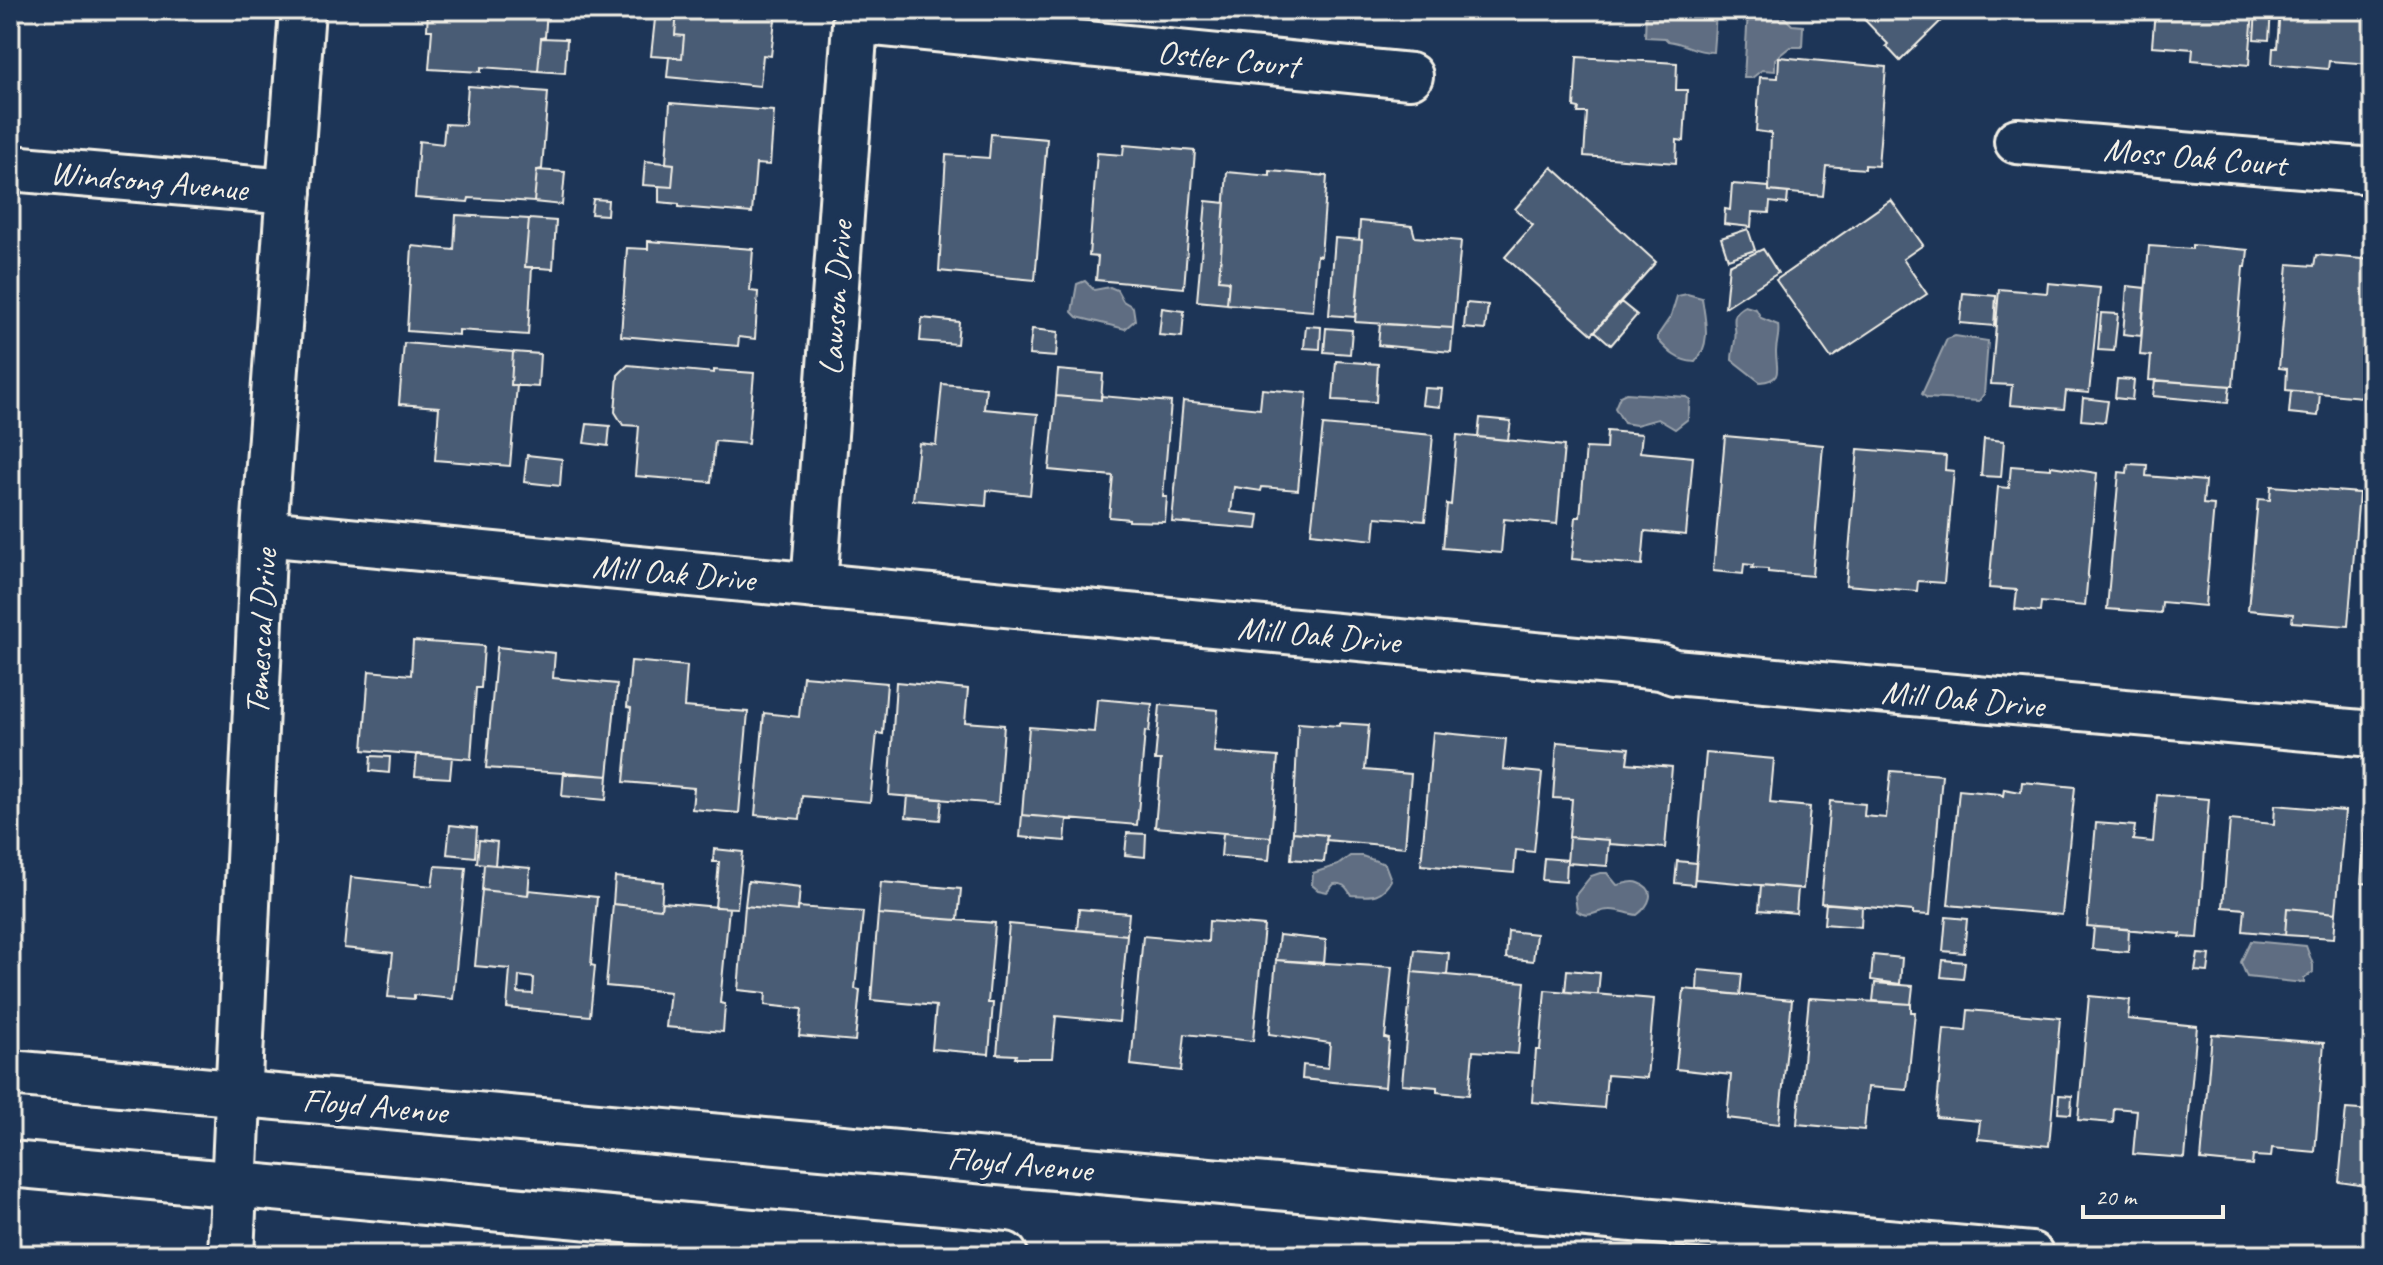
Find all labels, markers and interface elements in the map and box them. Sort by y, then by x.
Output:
street label: Ostler Court [1155,30,1305,88]
street label: Moss Oak Court [2102,127,2292,186]
street label: Windsong Avenue [49,150,251,211]
street label: Lawson Drive [809,216,863,377]
street label: Mill Oak Drive [591,544,760,601]
street label: Temescal Drive [235,546,286,716]
street label: Mill Oak Drive [1236,606,1405,663]
street label: Mill Oak Drive [1880,670,2049,727]
street label: Floyd Avenue [301,1078,452,1133]
street label: Floyd Avenue [946,1136,1097,1191]
scale bar [2083,1169,2223,1219]
text: 20 m [2095,1182,2138,1212]

